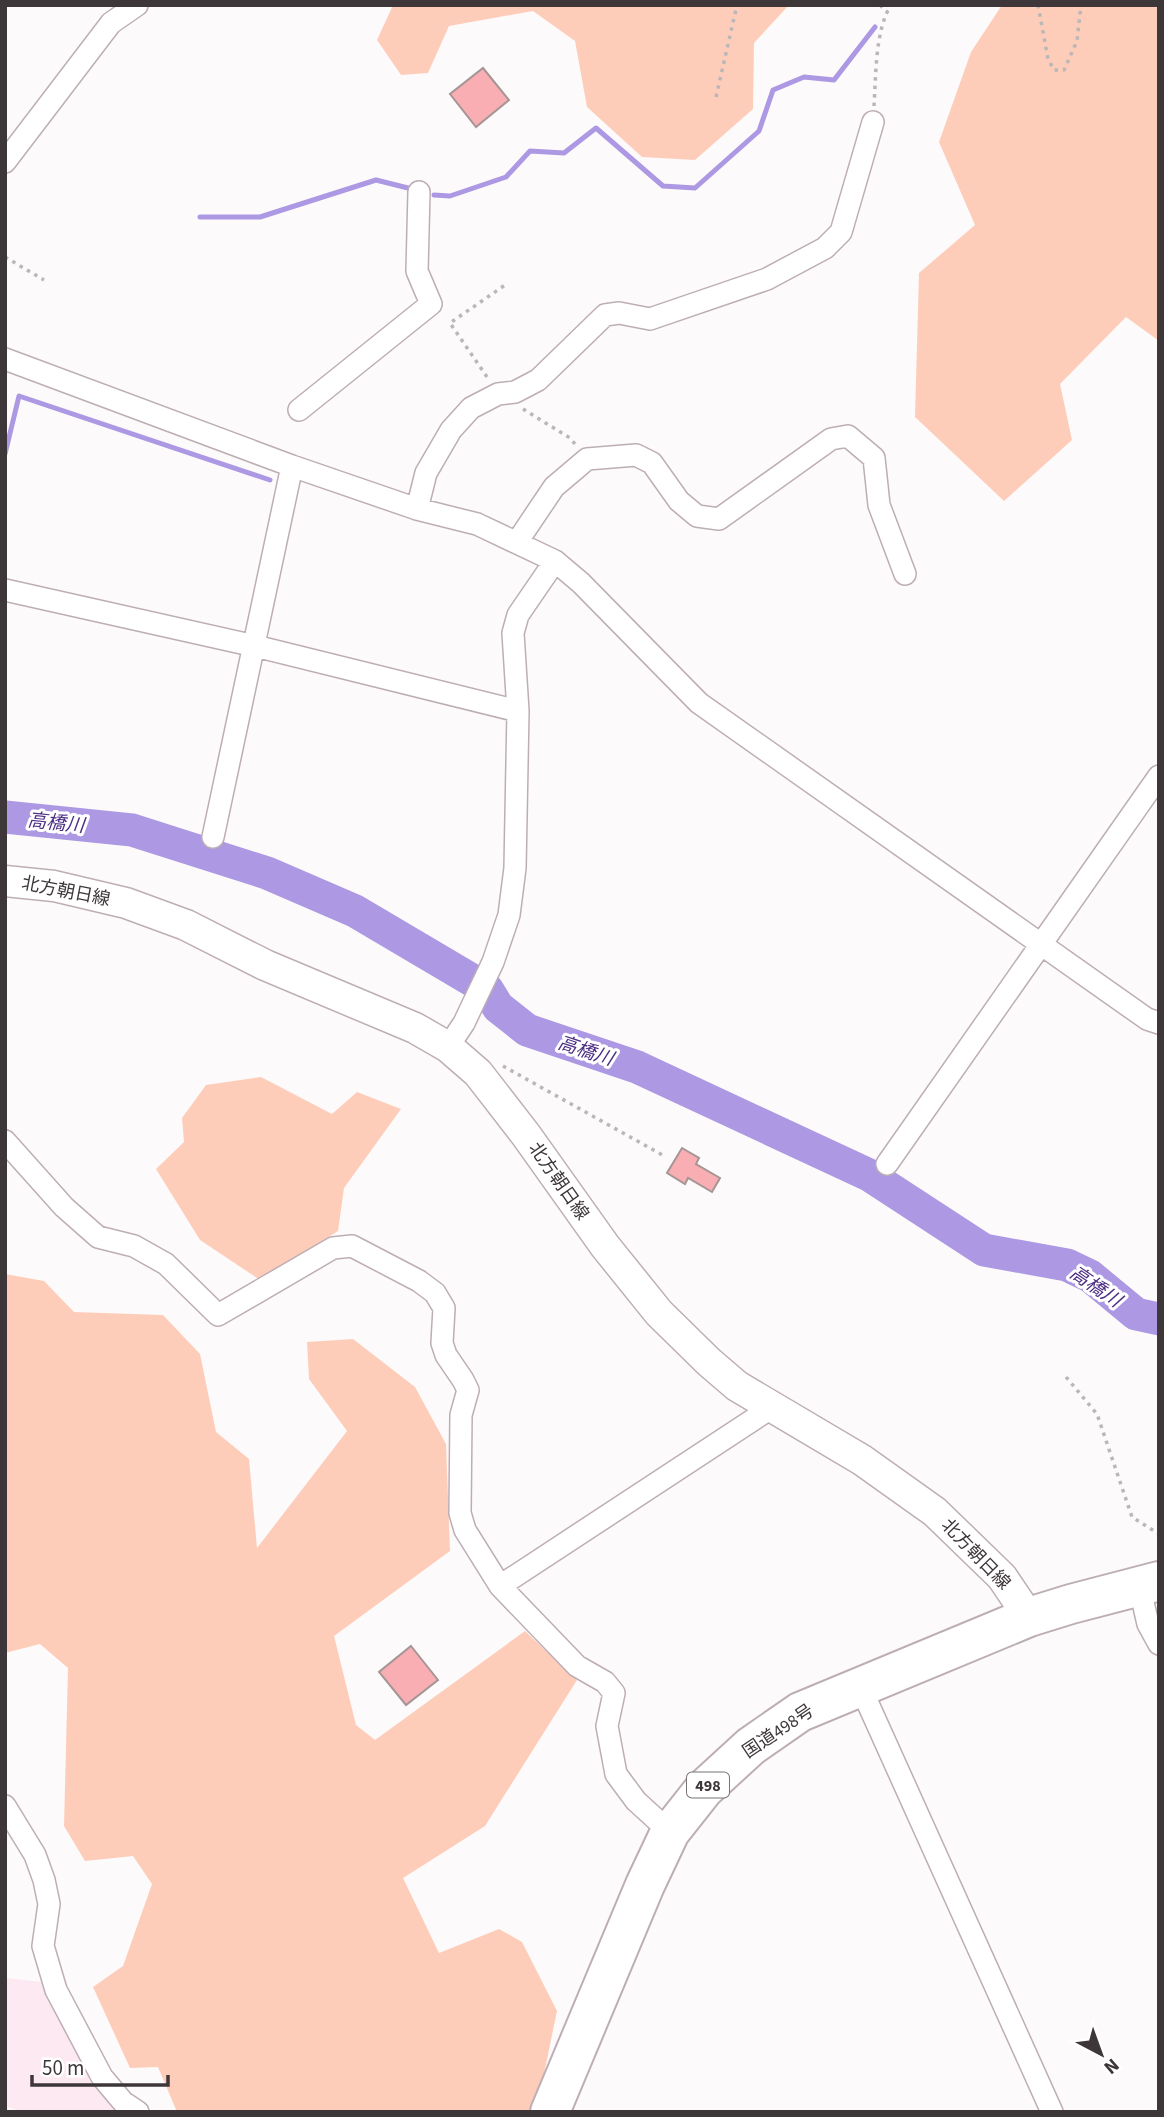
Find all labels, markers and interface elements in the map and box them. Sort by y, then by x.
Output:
water label: 高橋川 [26,807,88,840]
street label: 北方朝日線 [19,871,112,912]
water label: 高橋川 [554,1030,619,1074]
street label: 北方朝日線 [523,1137,595,1225]
water label: 高橋川 [1064,1260,1128,1315]
street label: 北方朝日線 [935,1513,1016,1595]
street label: 国道498号 [738,1698,819,1764]
road number: 498 [687,1772,729,1798]
north arrow [1066,2019,1136,2089]
scale bar [32,2044,168,2088]
text: N [1098,2051,1125,2080]
text: 50 m [42,2053,84,2083]

